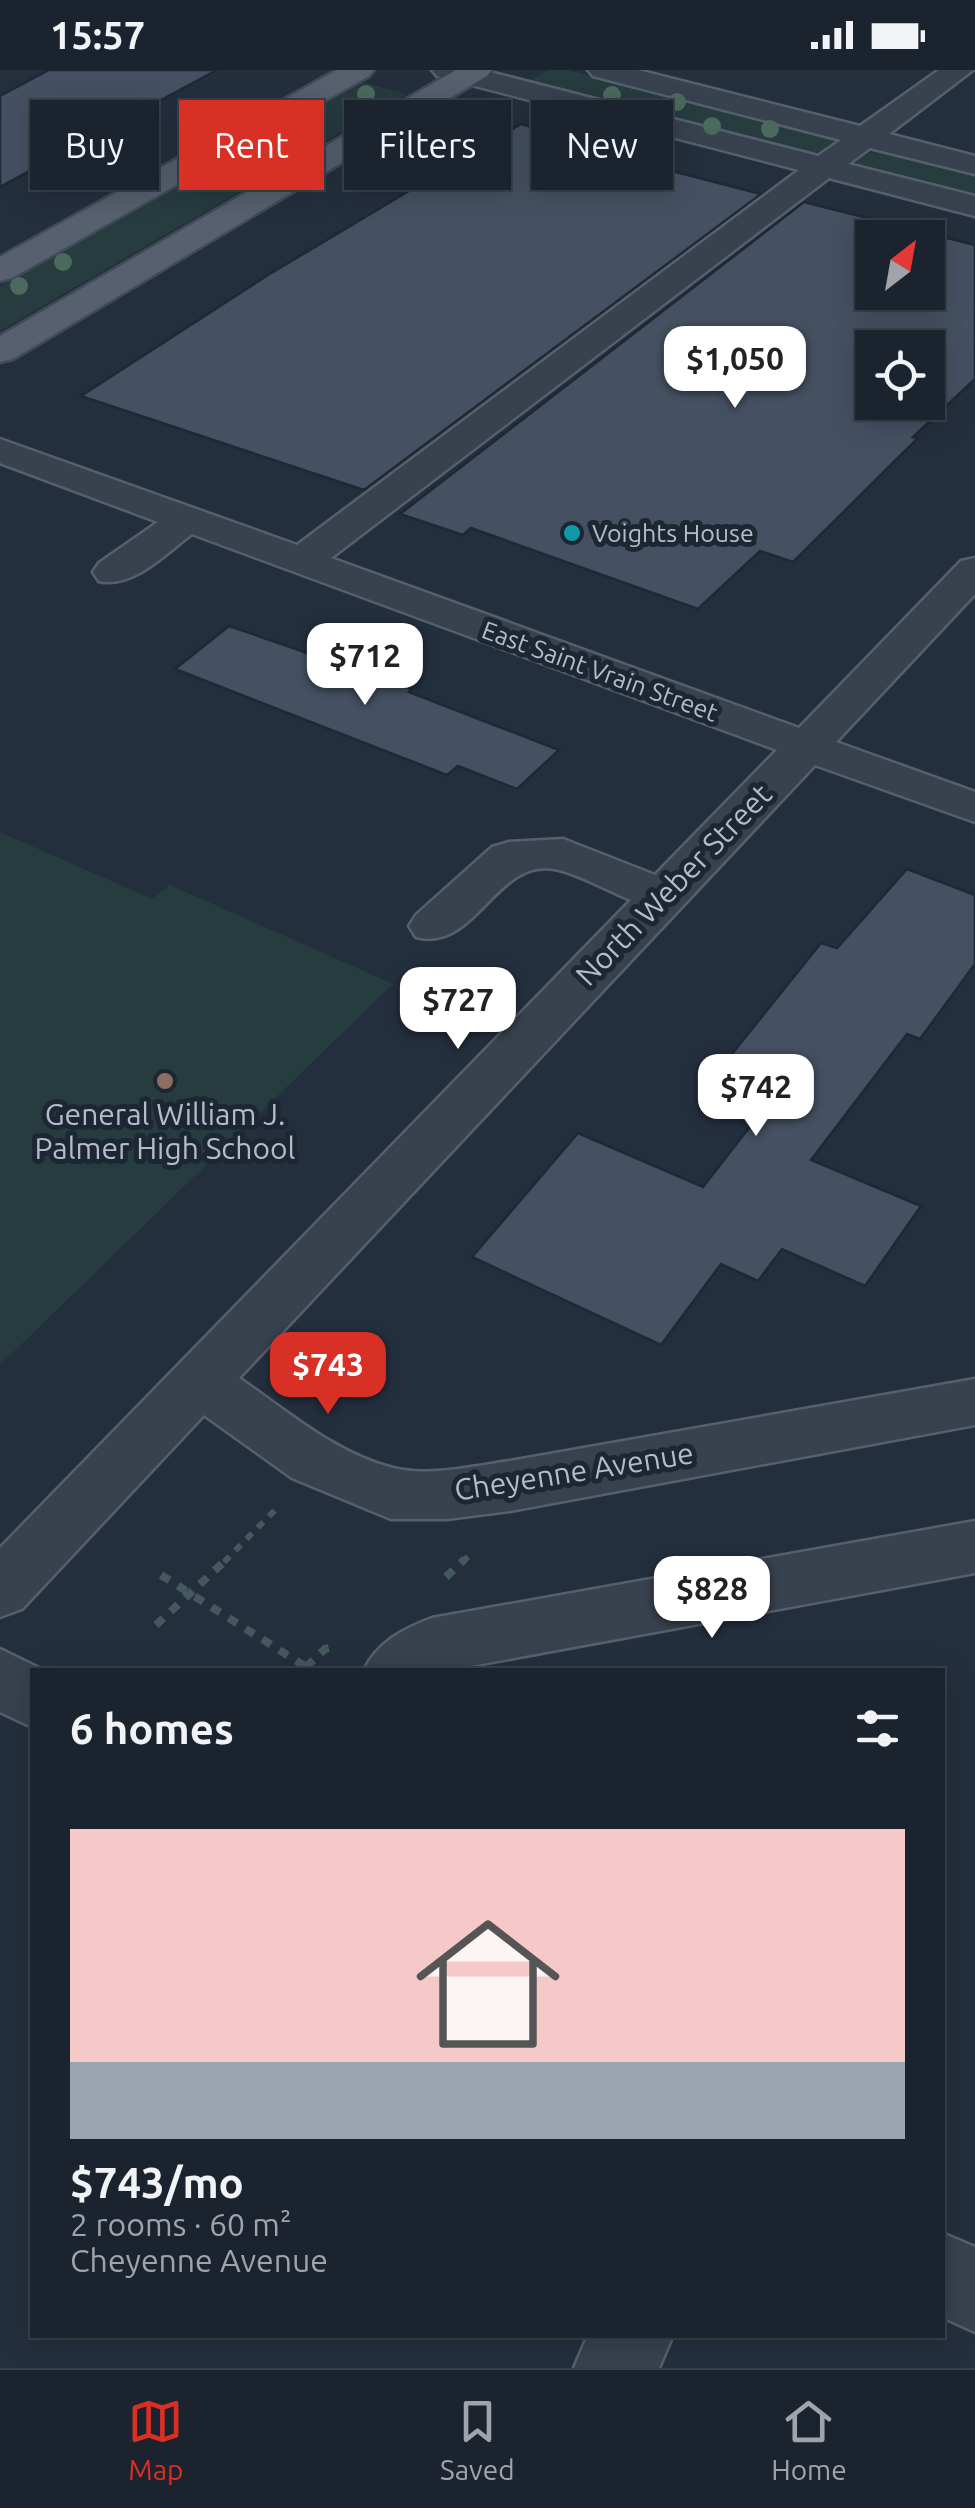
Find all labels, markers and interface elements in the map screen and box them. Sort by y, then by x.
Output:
text: 15:57 [50,14,145,56]
chip: Buy [30,100,159,190]
chip: Rent [179,100,324,190]
chip: Filters [344,100,511,190]
chip: New [531,100,673,190]
north arrow [855,220,945,310]
map controls [855,220,945,420]
pin: $1,050 [654,326,816,411]
button: locate [855,330,945,420]
text: $1,050 [686,340,784,376]
place label: Voights House [592,519,754,547]
marker: Voights House [561,522,583,544]
street label: East Saint Vrain Street [478,615,722,727]
pin: $712 [306,623,424,708]
text: $712 [329,637,401,673]
street label: North Weber Street [569,777,778,992]
pin: $727 [399,967,517,1052]
text: $727 [422,981,494,1017]
pin: $742 [697,1054,815,1139]
text: $742 [720,1068,792,1104]
marker: General William J. Palmer High School [154,1070,176,1092]
place label: General William J. Palmer High School [35,1097,296,1165]
pin: $743 [269,1332,387,1417]
text: $743 [292,1346,364,1382]
street label: Cheyenne Avenue [452,1435,696,1507]
pin: $828 [653,1556,771,1641]
text: $828 [676,1570,748,1606]
icon: filters [850,1701,905,1756]
text: 6 homes [70,1705,234,1752]
icon: home [398,1894,578,2074]
text: $743/mo [70,2159,244,2206]
text: 2 rooms · 60 m² [70,2206,291,2242]
text: Cheyenne Avenue [70,2242,328,2278]
tab: Map [128,2394,183,2485]
tab: Saved [440,2394,515,2485]
tab: Home [771,2394,847,2485]

